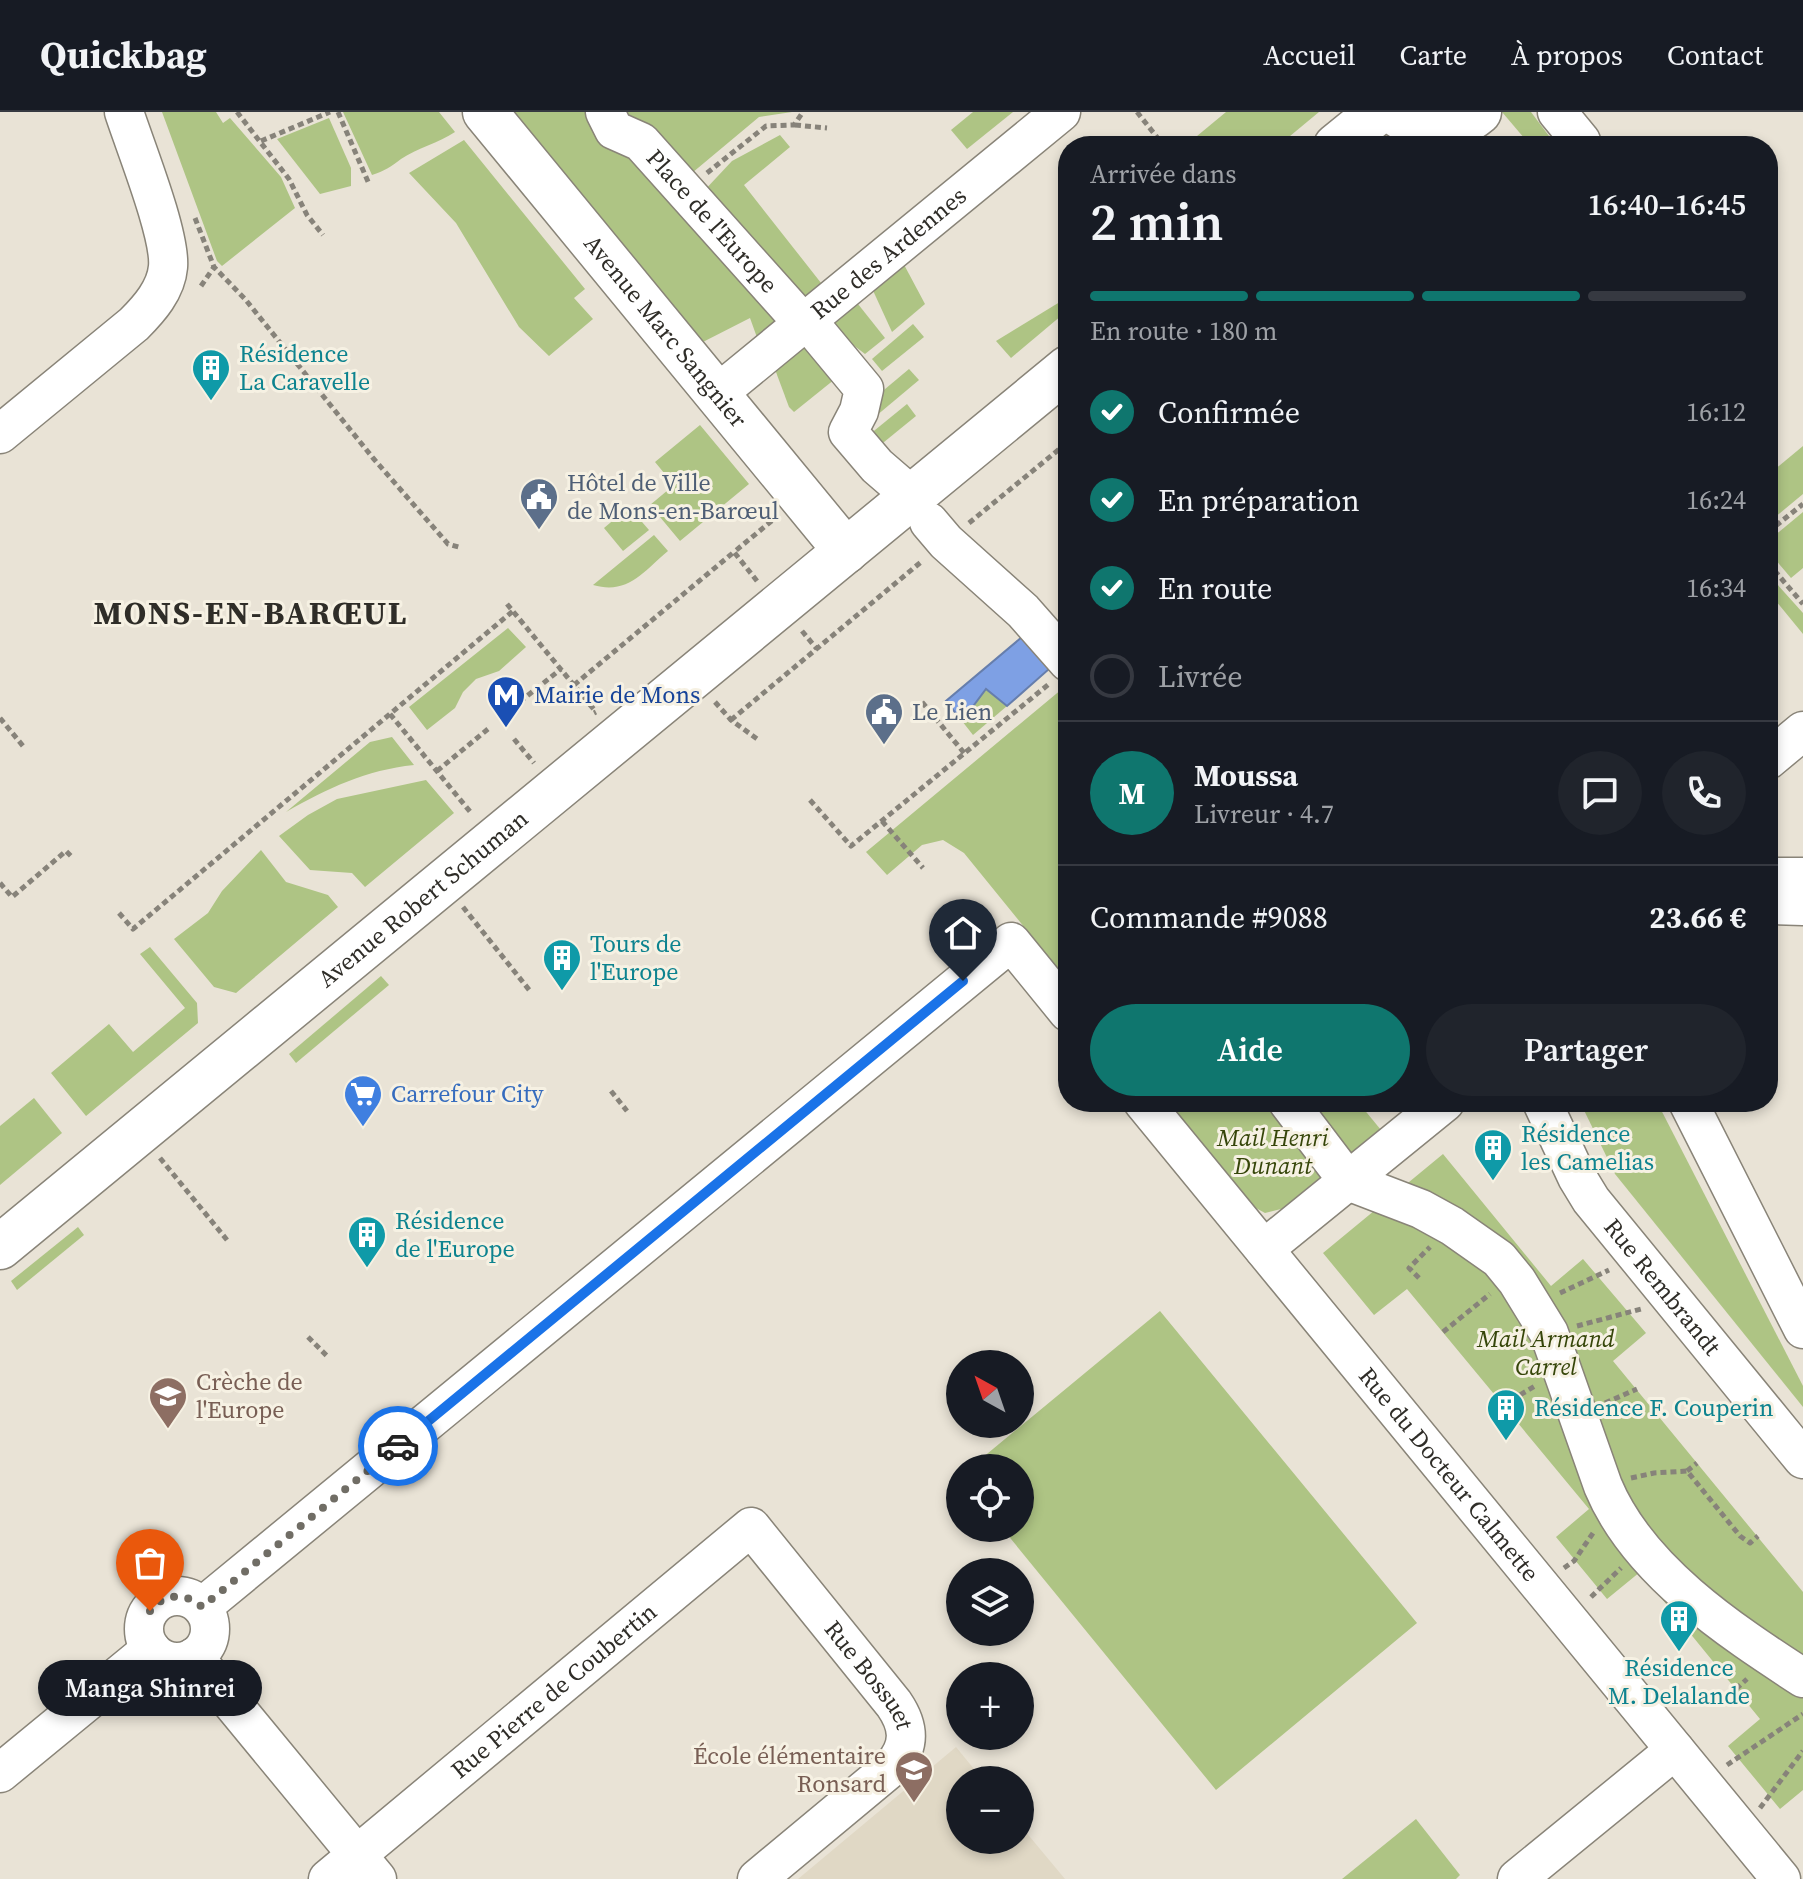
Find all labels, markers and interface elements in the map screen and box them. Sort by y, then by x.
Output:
text: Quickbag [40,29,207,81]
text: Accueil [1263,36,1356,74]
text: Carte [1400,36,1467,74]
text: À propos [1511,36,1623,74]
text: Contact [1667,36,1763,74]
street label: Place de l'Europe [639,142,786,300]
text: Arrivée dans [1090,156,1236,192]
street label: Rue des Ardennes [804,179,973,327]
text: 16:40–16:45 [1587,184,1746,225]
text: 2 min [1090,186,1223,257]
street label: Avenue Marc Sangnier [577,228,755,434]
text: En route · 180 m [1090,313,1278,349]
place label: Résidence La Caravelle [239,337,370,398]
building icon: Résidence La Caravelle [190,347,232,402]
icon: check [1090,390,1134,434]
text: Confirmée [1158,392,1300,433]
text: 16:12 [1686,394,1746,430]
place label: Hôtel de Ville de Mons-en-Barœul [567,466,779,527]
public building icon: Hôtel de Ville de Mons-en-Barœul [518,476,560,531]
icon: check [1090,478,1134,522]
text: En préparation [1158,480,1360,521]
text: 16:24 [1686,482,1746,518]
icon: check [1090,566,1134,610]
text: En route [1158,568,1272,609]
text: 16:34 [1686,570,1746,606]
district label: MONS-EN-BARŒUL [94,591,408,635]
text: Livrée [1158,656,1243,697]
metro station icon: Mairie de Mons [485,674,527,729]
place label: Mairie de Mons [534,678,700,711]
public building icon: Le Lien [863,691,905,746]
place label: Le Lien [912,695,992,728]
button: chat [1558,751,1642,835]
button: phone [1662,751,1746,835]
text: Moussa [1194,755,1298,796]
text: M [1119,773,1145,814]
text: Livreur · 4.7 [1194,796,1334,832]
street label: Avenue Robert Schuman [311,802,535,995]
text: Commande #9088 [1090,897,1328,938]
text: 23.66 € [1649,897,1746,938]
pin [929,899,997,981]
icon: home [941,911,985,955]
place label: Tours de l'Europe [590,927,682,988]
building icon: Tours de l'Europe [541,937,583,992]
button: Aide [1090,1004,1410,1096]
button: Partager [1426,1004,1746,1096]
supermarket icon: Carrefour City [342,1073,384,1128]
place label: Carrefour City [391,1077,544,1110]
place label: Résidence les Camelias [1521,1117,1654,1178]
park label: Mail Henri Dunant [1216,1121,1330,1182]
building icon: Résidence les Camelias [1472,1127,1514,1182]
place label: Résidence de l'Europe [395,1204,515,1265]
street label: Rue Rembrandt [1597,1211,1729,1362]
building icon: Résidence de l'Europe [346,1214,388,1269]
park label: Mail Armand Carrel [1476,1322,1615,1383]
north arrow [946,1350,1034,1438]
map controls [946,1350,1034,1854]
street label: Rue du Docteur Calmette [1351,1360,1547,1588]
place label: Crèche de l'Europe [196,1365,303,1426]
school or university icon: Crèche de l'Europe [147,1375,189,1430]
building icon: Résidence F. Couperin [1485,1387,1527,1442]
place label: Résidence F. Couperin [1534,1391,1774,1424]
courier [358,1406,438,1486]
icon: car [376,1424,420,1468]
button: locate [946,1454,1034,1542]
pin [116,1529,184,1611]
icon: bag [128,1541,172,1585]
button: layers [946,1558,1034,1646]
street label: Rue Pierre de Coubertin [444,1595,664,1786]
building icon: Résidence M. Delalande [1658,1598,1700,1653]
street label: Rue Bossuet [817,1613,922,1733]
place label: Résidence M. Delalande [1608,1651,1750,1712]
callout: Manga Shinrei [38,1659,262,1715]
button: + [946,1662,1034,1750]
text: Manga Shinrei [65,1670,235,1706]
place label: École élémentaire Ronsard [693,1739,886,1800]
school or university icon: École élémentaire Ronsard [893,1749,935,1804]
button: − [946,1766,1034,1854]

